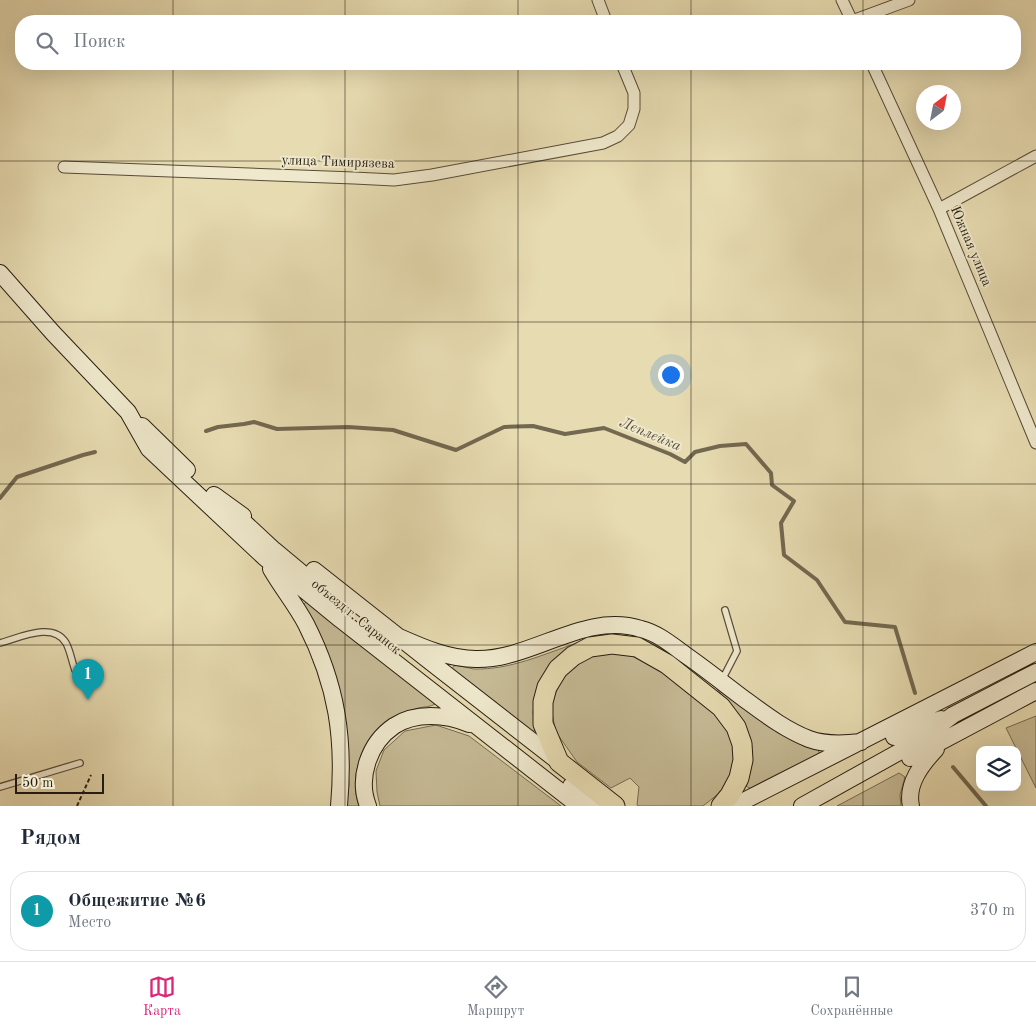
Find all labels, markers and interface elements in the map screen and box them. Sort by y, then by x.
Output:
search box [15,15,1021,70]
icon: search [33,29,61,57]
text: Поиск [73,33,125,52]
north arrow [916,85,961,130]
street label: улица Тимирязева [281,153,395,171]
street label: Южная улица [948,204,994,288]
your location [658,362,684,388]
water label: Леплейка [617,415,683,455]
street label: объезд г. Саранск [309,577,403,657]
pin: 1 [72,659,104,700]
map controls [976,746,1021,791]
button: layers [976,746,1021,791]
scale bar [15,771,104,794]
text: 50 m [22,776,53,790]
text: Рядом [20,828,81,849]
text: Общежитие №6 [68,892,206,911]
text: 1 [32,903,42,919]
text: 370 m [970,903,1015,919]
text: Место [68,915,111,931]
tab: Карта [143,973,181,1020]
tab: Маршрут [467,973,524,1020]
tab: Сохранённые [810,973,893,1020]

